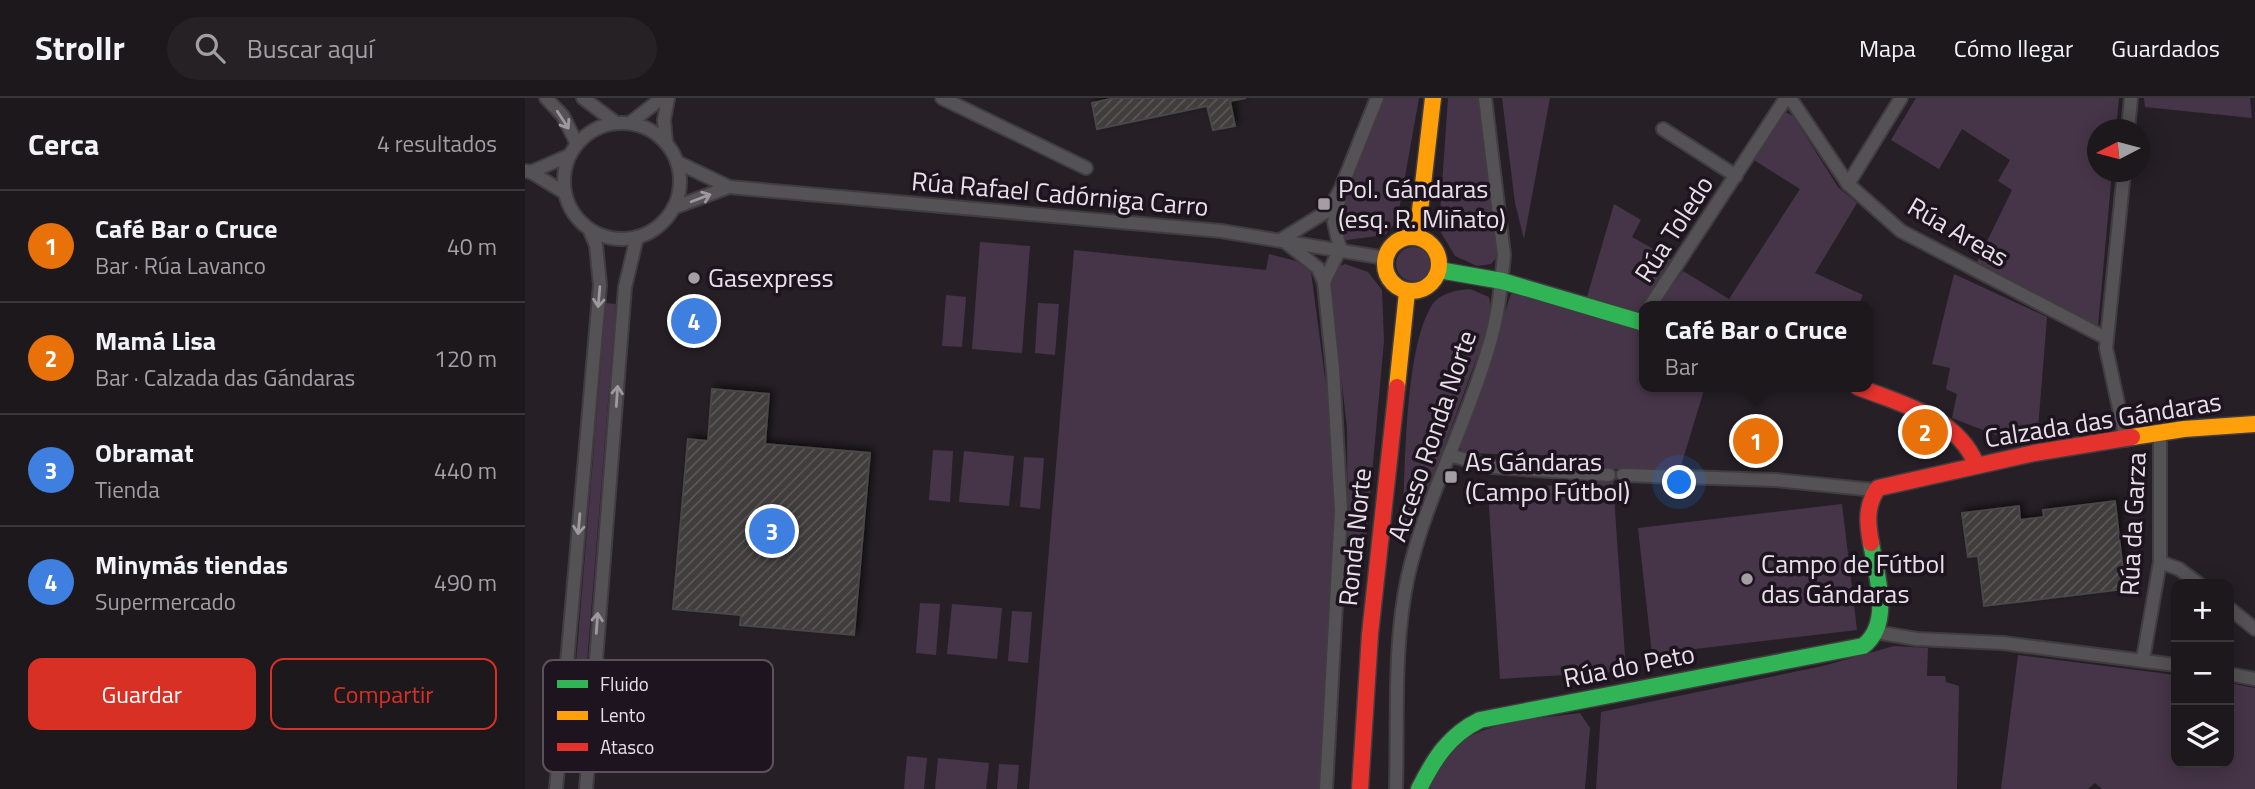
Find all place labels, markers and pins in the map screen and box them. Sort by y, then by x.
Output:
place label: Pol. Gándaras (esq. R. Miñato) [1338,169,1506,238]
marker: Pol. Gándaras (esq. R. Miñato) [1316,196,1332,212]
place label: Gasexpress [708,258,834,297]
marker: Gasexpress [686,270,702,286]
pin: 4 [671,295,717,347]
pin: 2 [1902,406,1948,458]
pin: 1 [1733,415,1779,467]
place label: As Gándaras (Campo Fútbol) [1465,442,1630,511]
marker: As Gándaras (Campo Fútbol) [1443,469,1459,485]
pin: 3 [749,505,795,557]
place label: Campo de Fútbol das Gándaras [1761,544,1945,613]
marker: Campo de Fútbol das Gándaras [1739,571,1755,587]

